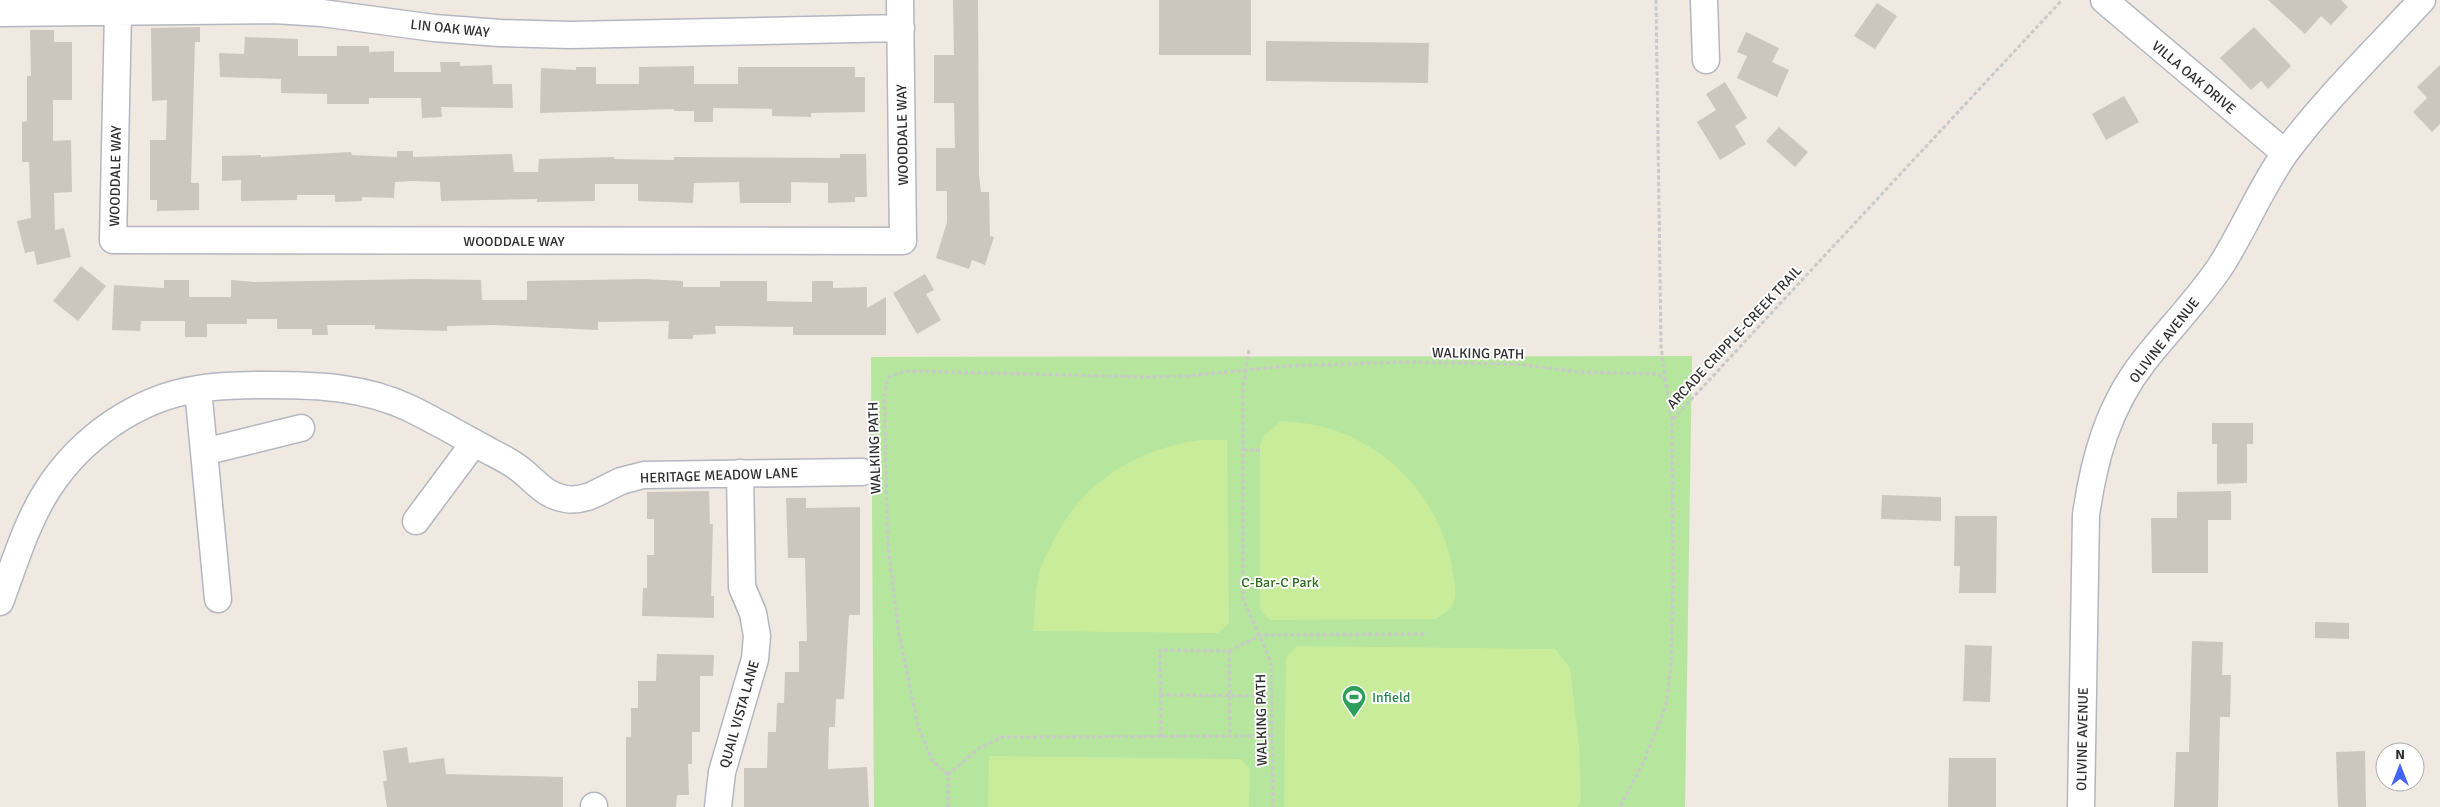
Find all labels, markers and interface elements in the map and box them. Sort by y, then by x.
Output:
street label: LIN OAK WAY [410,16,490,41]
street label: VILLA OAK DRIVE [2148,37,2239,118]
street label: WOODDALE WAY [893,84,912,186]
street label: WOODDALE WAY [106,125,125,227]
street label: WOODDALE WAY [463,233,565,250]
street label: ARCADE CRIPPLE-CREEK TRAIL [1663,262,1805,413]
street label: OLIVINE AVENUE [2126,294,2203,386]
street label: WALKING PATH [1432,344,1524,363]
street label: WALKING PATH [864,401,885,494]
street label: HERITAGE MEADOW LANE [640,464,799,487]
park label: C-Bar-C Park [1241,574,1319,591]
street label: QUAIL VISTA LANE [716,658,763,770]
street label: WALKING PATH [1252,674,1271,766]
sports icon: Infield [1341,684,1367,718]
street label: OLIVINE AVENUE [2073,687,2092,791]
place label: Infield [1372,689,1410,706]
north arrow [2375,742,2425,792]
text: N [2395,746,2405,763]

